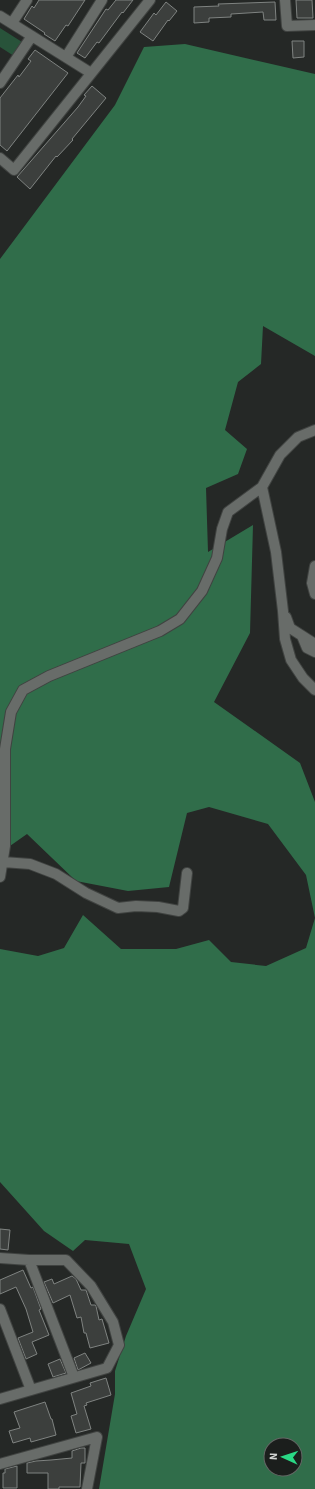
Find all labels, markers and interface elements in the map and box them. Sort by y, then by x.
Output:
north arrow [263,1437,303,1477]
text: N [266,1452,281,1461]

